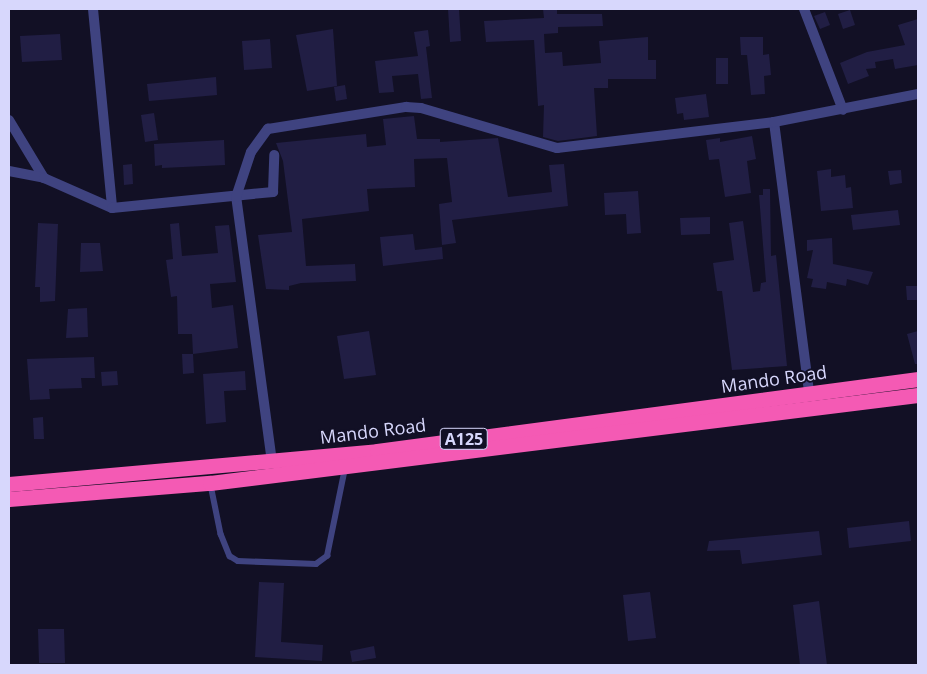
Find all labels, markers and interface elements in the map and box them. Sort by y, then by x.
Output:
street label: Mando Road [720,361,828,397]
street label: Mando Road [319,414,427,448]
road number: A125 [439,426,489,452]

